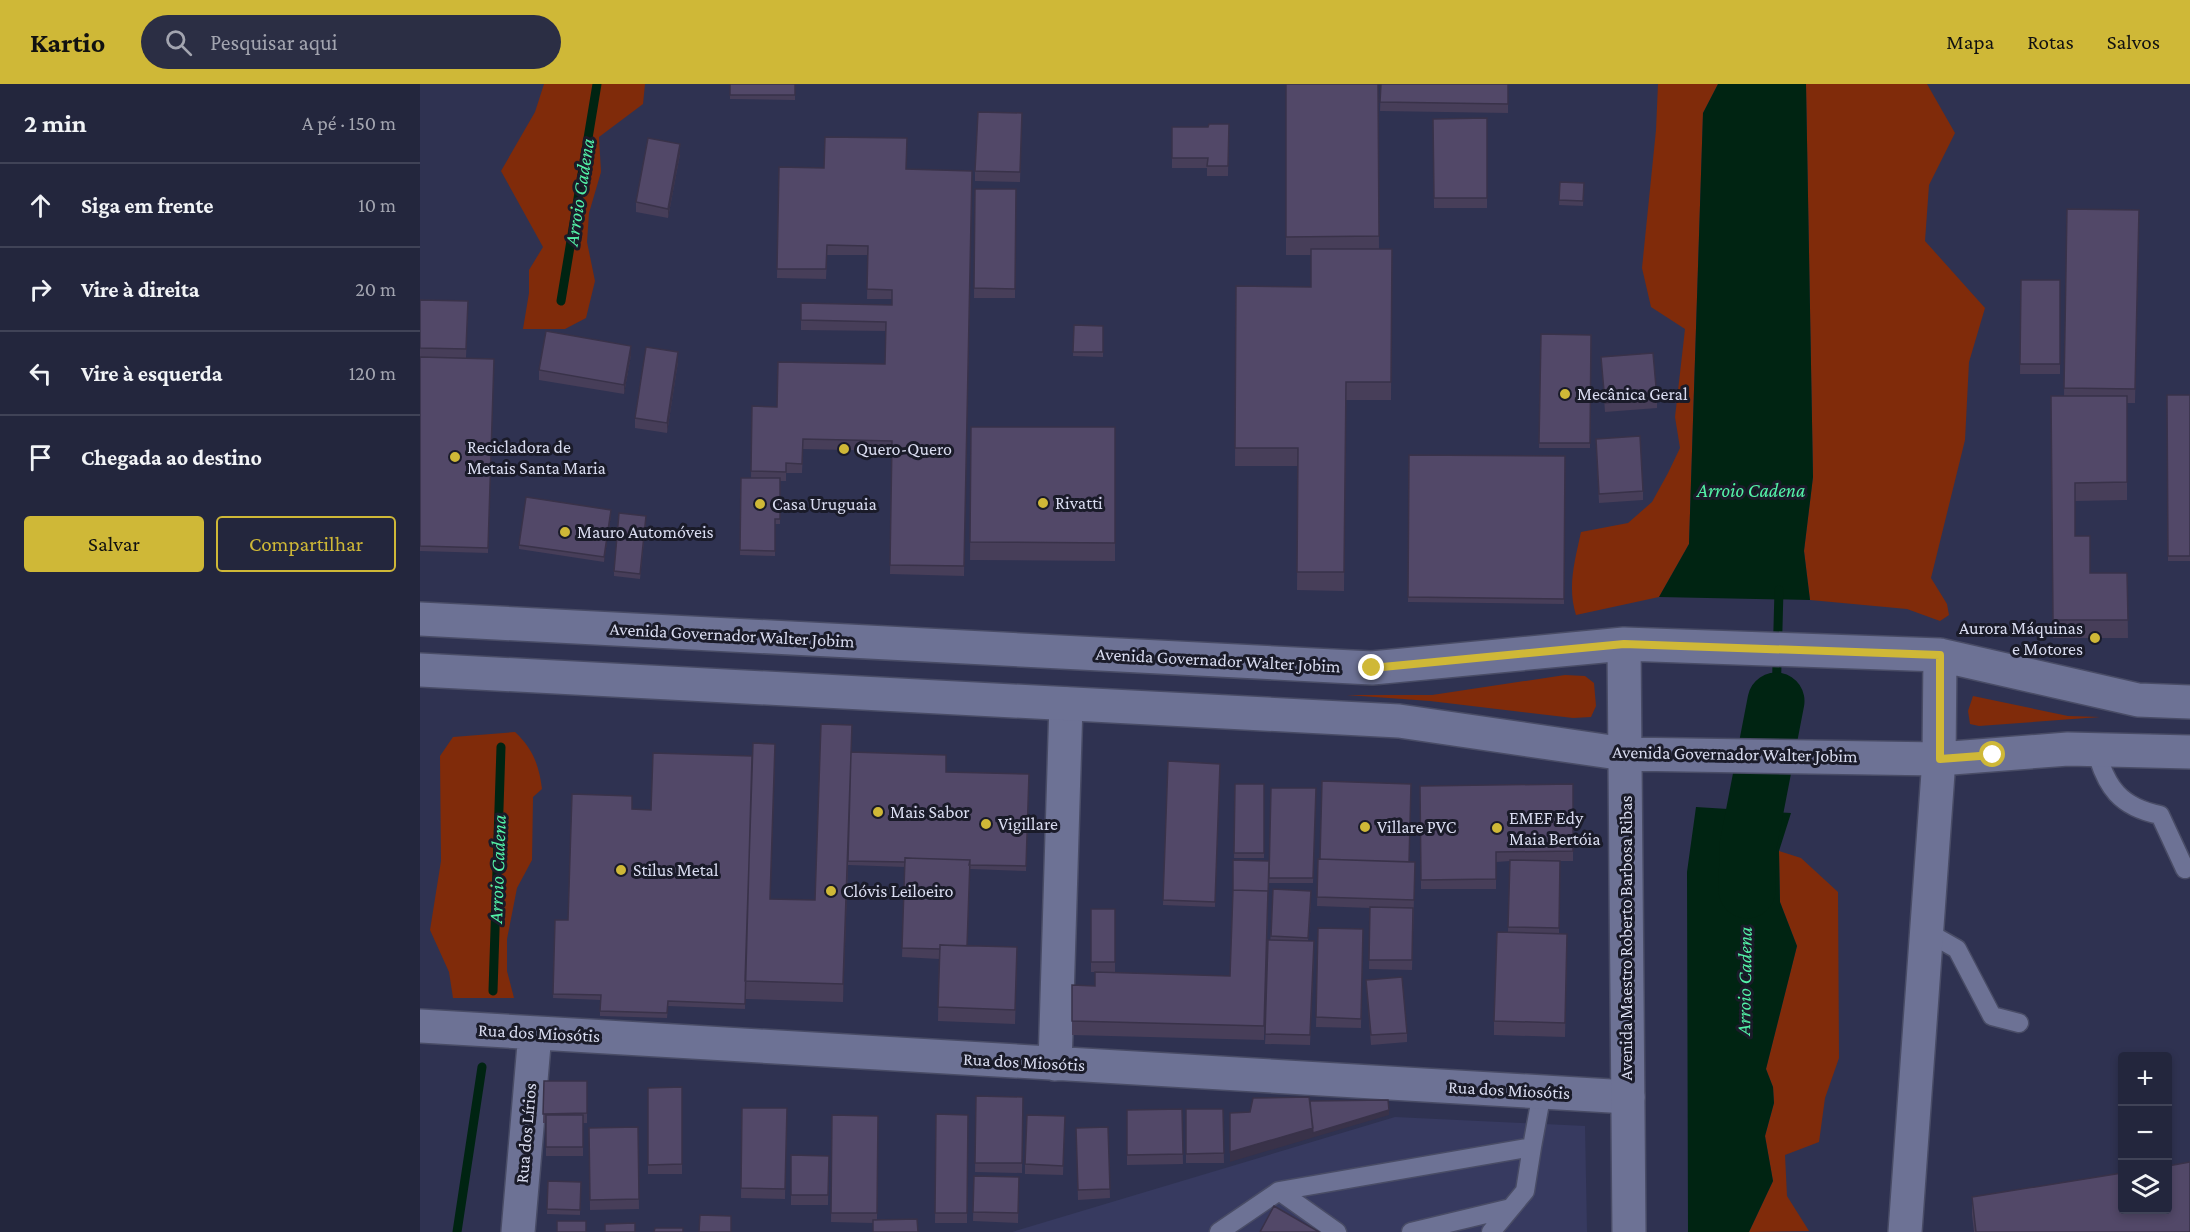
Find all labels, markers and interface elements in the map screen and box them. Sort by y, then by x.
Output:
search box [141,15,561,69]
icon: search [162,26,195,59]
text: Kartio [30,27,105,58]
text: Pesquisar aqui [210,30,337,55]
text: Mapa [1946,30,1994,54]
text: Rotas [2027,30,2074,54]
text: Salvos [2107,30,2160,54]
text: 2 min [24,109,87,138]
text: A pé · 150 m [302,112,396,134]
water label: Arroio Cadena [559,137,598,248]
icon: ahead [24,189,57,222]
text: Siga em frente [81,193,214,218]
text: 10 m [358,194,396,216]
icon: right [24,273,57,306]
text: Vire à direita [81,277,200,302]
text: 20 m [355,278,396,300]
icon: left [24,357,57,390]
text: Vire à esquerda [81,361,222,386]
text: 120 m [349,362,396,384]
place label: Mecânica Geral [1577,384,1688,404]
marker: Mecânica Geral [1558,387,1572,401]
place label: Recicladora de Metais Santa Maria [467,437,606,478]
place label: Quero-Quero [856,439,952,459]
icon: arrive [24,441,57,474]
marker: Quero-Quero [837,442,851,456]
text: Chegada ao destino [81,445,262,470]
marker: Recicladora de Metais Santa Maria [448,450,462,464]
water label: Arroio Cadena [1696,479,1805,501]
place label: Rivatti [1055,493,1103,513]
place label: Casa Uruguaia [772,494,877,514]
marker: Rivatti [1036,496,1050,510]
marker: Casa Uruguaia [753,497,767,511]
button: Salvar [24,516,204,572]
button: Compartilhar [216,516,396,572]
place label: Mauro Automóveis [577,522,714,542]
marker: Mauro Automóveis [558,525,572,539]
place label: Aurora Máquinas e Motores [1959,618,2083,659]
street label: Avenida Governador Walter Jobim [609,619,856,651]
marker: Aurora Máquinas e Motores [2088,631,2102,645]
street label: Avenida Governador Walter Jobim [1095,644,1342,676]
route end [1358,654,1384,680]
route start [1979,741,2005,767]
street label: Avenida Governador Walter Jobim [1612,742,1858,766]
street label: Avenida Maestro Roberto Barbosa Ribas [1616,795,1636,1081]
place label: Mais Sabor [890,802,970,822]
marker: Mais Sabor [871,805,885,819]
place label: EMEF Edy Maia Bertóia [1509,808,1601,849]
water label: Arroio Cadena [484,814,510,925]
place label: Vigillare [998,814,1058,834]
marker: Vigillare [979,817,993,831]
place label: Villare PVC [1377,817,1457,837]
marker: Villare PVC [1358,820,1372,834]
marker: EMEF Edy Maia Bertóia [1490,821,1504,835]
place label: Stilus Metal [633,860,719,880]
marker: Stilus Metal [614,863,628,877]
place label: Clóvis Leiloeiro [843,881,954,901]
marker: Clóvis Leiloeiro [824,884,838,898]
water label: Arroio Cadena [1732,926,1756,1037]
street label: Rua dos Miosótis [477,1020,601,1046]
street label: Rua dos Miosótis [962,1049,1086,1075]
map controls [2118,1052,2172,1214]
button: + [2118,1052,2172,1106]
street label: Rua dos Miosótis [1447,1077,1571,1103]
street label: Rua dos Lírios [512,1082,540,1184]
button: − [2118,1106,2172,1160]
button: layers [2118,1160,2172,1214]

